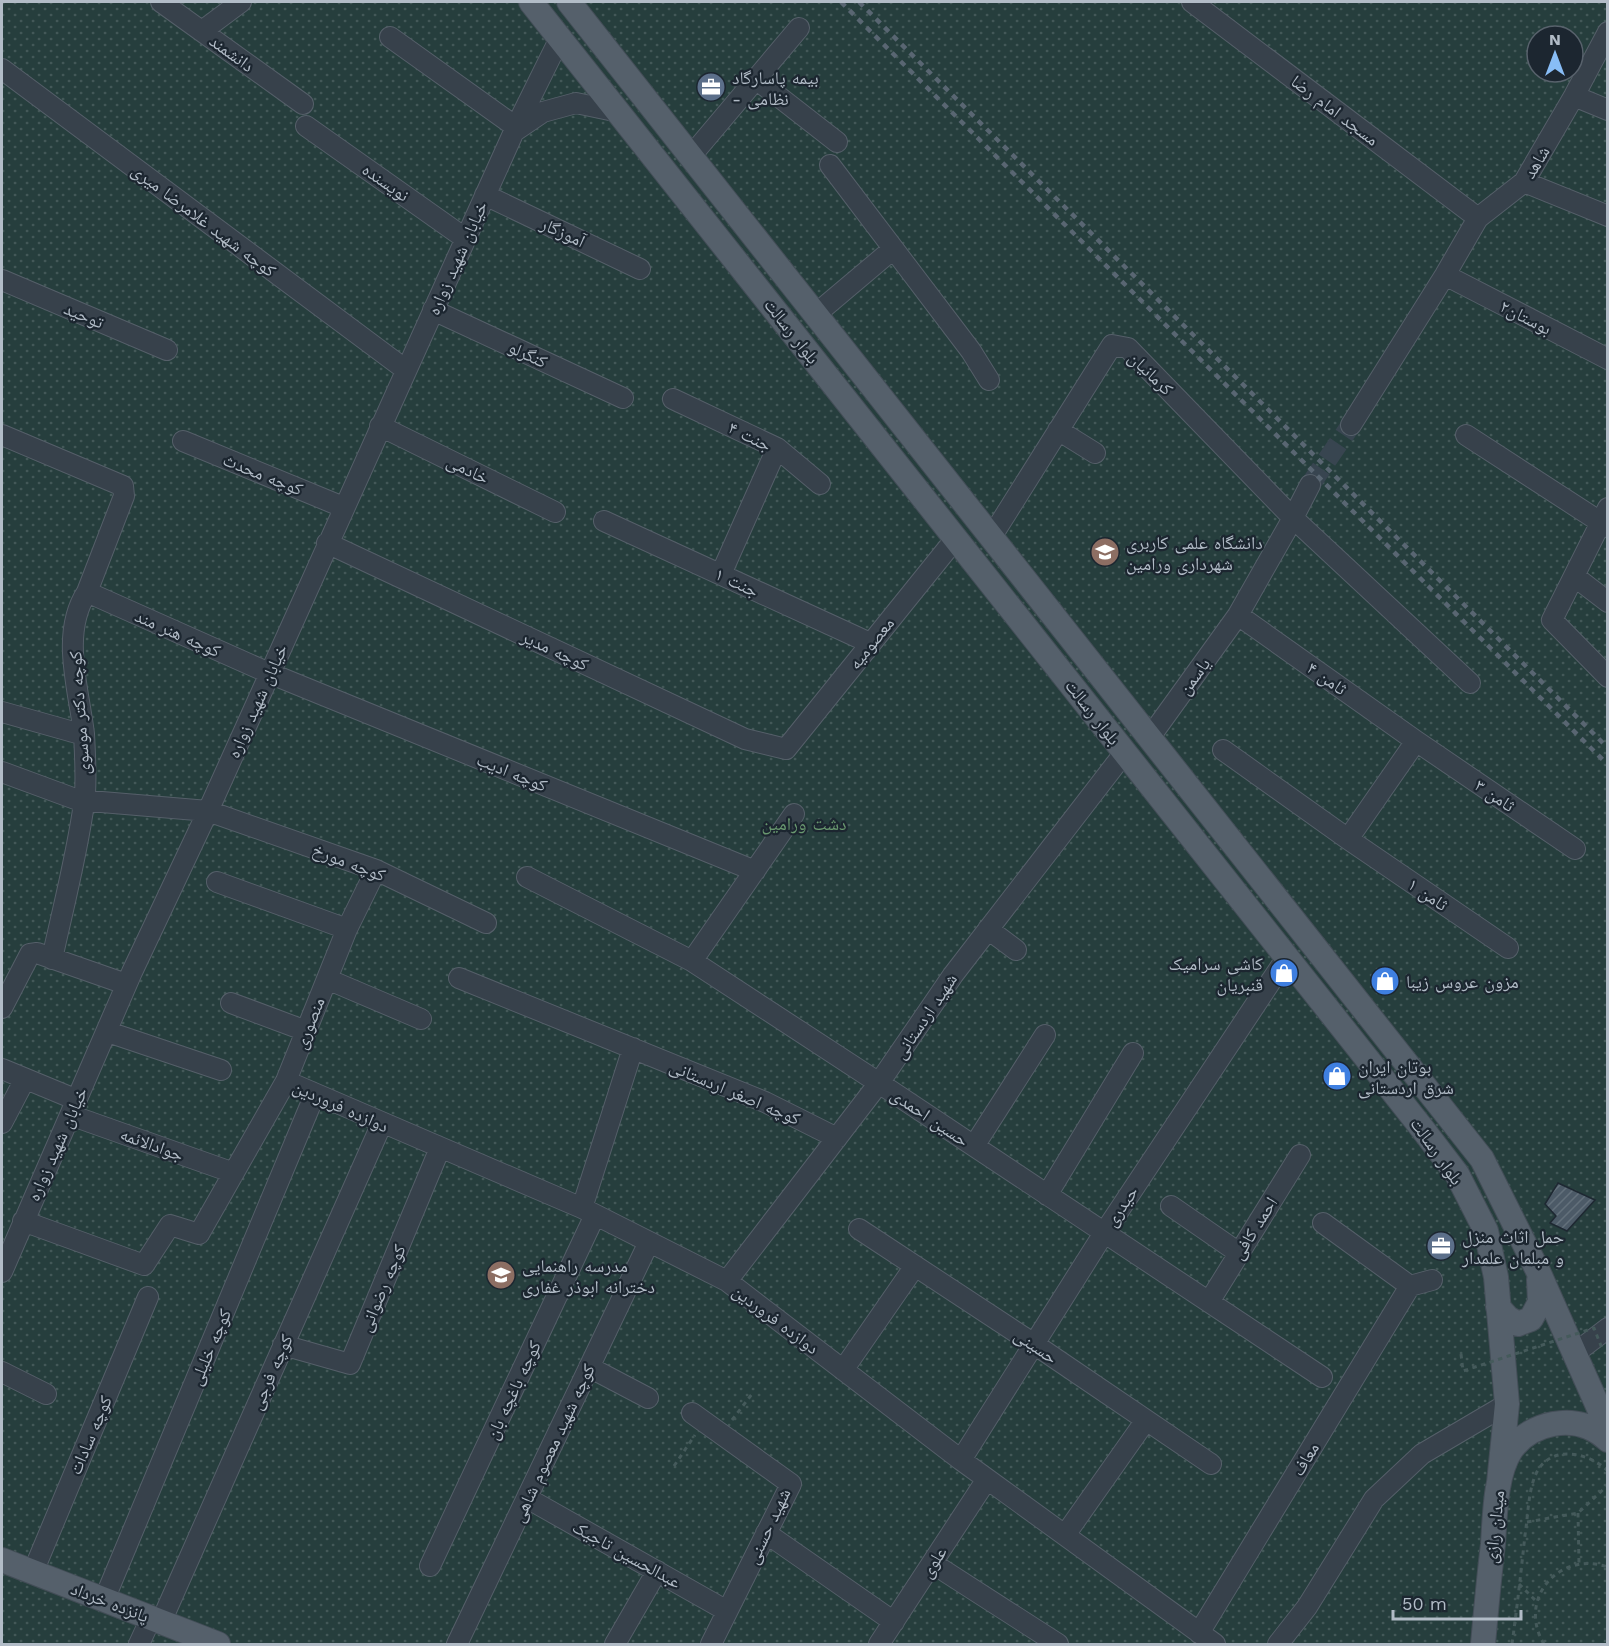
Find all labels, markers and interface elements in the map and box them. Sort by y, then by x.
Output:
north arrow [1525,24,1585,84]
street label: دانشمند [206,30,258,76]
text: N [1549,30,1561,49]
place label: بیمه پاسارگاد - نظامی [732,67,819,110]
street label: مسجد امام رضا [1286,70,1383,151]
office icon: بیمه پاسارگاد - نظامی [695,71,727,103]
street label: شاهد [1518,142,1554,182]
street label: نویسنده [358,158,414,206]
street label: کوچه شهید غلامرضا میری [127,159,281,282]
street label: خیابان شهید زواره [422,198,492,319]
street label: آموزگار [536,212,589,252]
street label: بلوار رسالت [760,294,824,368]
street label: بوستان۲ [1496,295,1555,340]
street label: توحید [61,297,107,333]
street label: کنگرلو [505,336,551,372]
street label: کرمانیان [1124,347,1178,400]
street label: جنت ۴ [725,417,775,456]
street label: کوچه محدث [220,448,306,500]
street label: خادمی [443,450,492,489]
place label: دانشگاه علمی کاربری شهرداری ورامین [1126,532,1263,575]
school or university icon: دانشگاه علمی کاربری شهرداری ورامین [1089,536,1121,568]
street label: جنت ۱ [712,563,762,601]
street label: کوچه هنر مند [132,605,225,662]
street label: معصومیه [844,613,899,673]
street label: کوچه مدیر [517,625,592,676]
street label: خیابان شهید زواره [222,641,292,762]
street label: کوچه دکتر موسوی [64,650,95,776]
street label: یاسمن [1174,653,1215,699]
street label: ثامن ۴ [1303,657,1351,700]
street label: بلوار رسالت [1061,675,1125,749]
street label: کوچه ادیب [473,748,551,797]
street label: ثامن ۳ [1470,774,1519,817]
park label: دشت ورامین [761,813,847,835]
street label: کوچه مورخ [309,838,389,888]
street label: ثامن ۱ [1403,873,1452,916]
place label: کاشی سرامیک قنبریان [1169,953,1264,996]
shop icon: کاشی سرامیک قنبریان [1268,957,1300,989]
shop icon: مزون عروس زیبا [1369,965,1401,997]
street label: شهید اردستانی [889,969,962,1063]
place label: مزون عروس زیبا [1406,971,1519,993]
street label: منصوری [289,994,330,1052]
street label: کوچه اصغر اردستانی [666,1055,804,1130]
place label: بوتان ایران شرق اردستانی [1358,1056,1454,1099]
shop icon: بوتان ایران شرق اردستانی [1321,1060,1353,1092]
street label: دوازده فروردین [290,1076,392,1137]
street label: حسین احمدی [887,1083,973,1152]
street label: خیابان شهید زواره [22,1084,92,1205]
street label: بلوار رسالت [1406,1113,1468,1189]
street label: جوادالائمه [117,1123,186,1165]
street label: حیدری [1100,1182,1143,1231]
street label: احمد کافی [1227,1193,1282,1264]
place label: حمل اثاث منزل و مبلمان علمدار [1461,1226,1564,1269]
office icon: حمل اثاث منزل و مبلمان علمدار [1425,1230,1457,1262]
street label: کوچه رضوانی [354,1241,411,1335]
place label: مدرسه راهنمایی دخترانه ابوذر غفاری [522,1255,655,1298]
school or university icon: مدرسه راهنمایی دخترانه ابوذر غفاری [485,1259,517,1291]
street label: دوازده فروردین [728,1280,823,1359]
street label: کوچه خلیلی [185,1305,237,1389]
street label: حسینی [1010,1324,1062,1369]
street label: کوچه فرجی [245,1331,298,1413]
street label: کوچه باغچه بان [481,1337,546,1443]
street label: کوچه شهید معصوم شاهی [507,1360,601,1526]
street label: کوچه سادات [64,1392,117,1478]
street label: معاف [1287,1438,1323,1480]
street label: شهید حسنی [741,1485,796,1568]
street label: میدان رازی [1480,1489,1509,1565]
street label: عبدالحسین تاجیک [569,1516,685,1593]
street label: علوی [915,1542,952,1582]
street label: پانزده خرداد [68,1578,152,1628]
scale bar [1393,1583,1520,1621]
text: 50 m [1402,1593,1447,1614]

